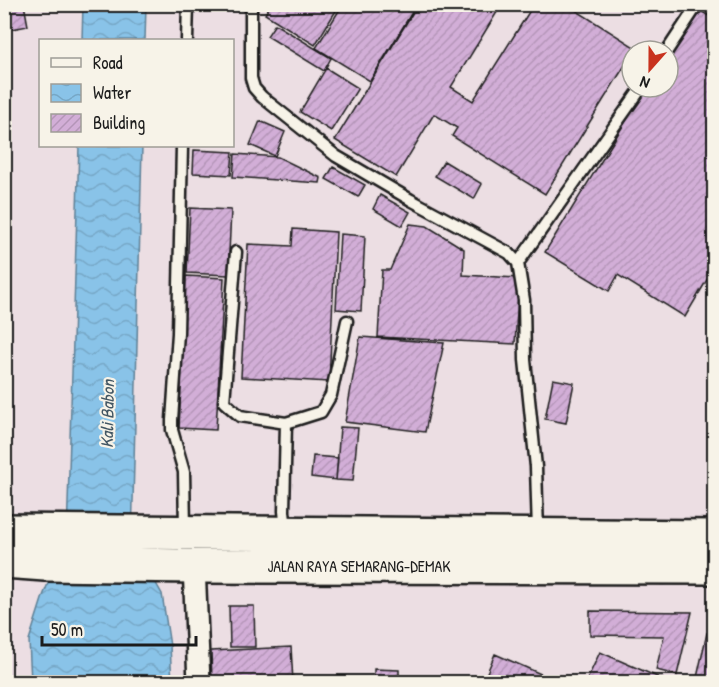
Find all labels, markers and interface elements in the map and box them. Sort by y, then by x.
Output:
legend [39,39,234,147]
north arrow [620,39,680,99]
text: Road [93,50,123,75]
text: N [636,71,653,95]
text: Water [93,80,131,105]
text: Building [93,110,145,135]
water label: Kali Babon [94,378,120,448]
street label: JALAN RAYA SEMARANG-DEMAK [267,555,451,577]
scale bar [42,609,196,647]
text: 50 m [51,617,83,642]

